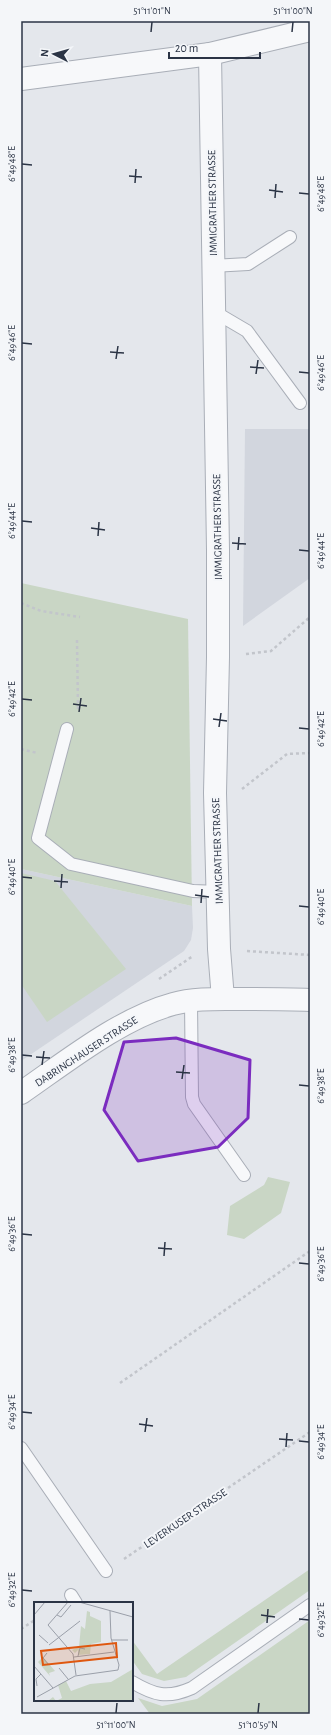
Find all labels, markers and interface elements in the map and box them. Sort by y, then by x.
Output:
text: 51°11'01"N [133,6,171,16]
text: 51°11'00"N [273,6,313,16]
north arrow [34,34,74,74]
scale bar [169,34,260,60]
text: 20 m [175,42,198,54]
text: N [39,49,50,57]
text: 6°49'48"E [7,146,17,182]
street label: IMMIGRATHER STRASSE [206,149,219,256]
text: 6°49'48"E [316,176,326,212]
text: 6°49'46"E [7,325,17,361]
text: 6°49'46"E [316,355,326,391]
street label: IMMIGRATHER STRASSE [211,473,224,580]
text: 6°49'44"E [7,503,17,539]
text: 6°49'44"E [316,533,326,569]
text: 6°49'42"E [7,681,17,717]
text: 6°49'42"E [316,711,326,747]
street label: IMMIGRATHER STRASSE [210,797,225,904]
text: 6°49'40"E [7,859,17,895]
text: 6°49'40"E [316,889,326,925]
street label: DABRINGHAUSER STRASSE [33,1014,140,1089]
text: 6°49'38"E [7,1037,17,1073]
text: 6°49'38"E [316,1068,326,1104]
text: 6°49'36"E [7,1216,17,1252]
text: 6°49'36"E [316,1246,326,1282]
text: 6°49'34"E [7,1394,17,1430]
text: 6°49'34"E [316,1424,326,1460]
street label: LEVERKUSER STRASSE [142,1486,229,1550]
text: 6°49'32"E [7,1572,17,1608]
inset map [34,1602,133,1701]
text: 6°49'32"E [316,1602,326,1638]
text: 51°11'00"N [96,1720,136,1730]
text: 51°10'59"N [238,1720,278,1730]

